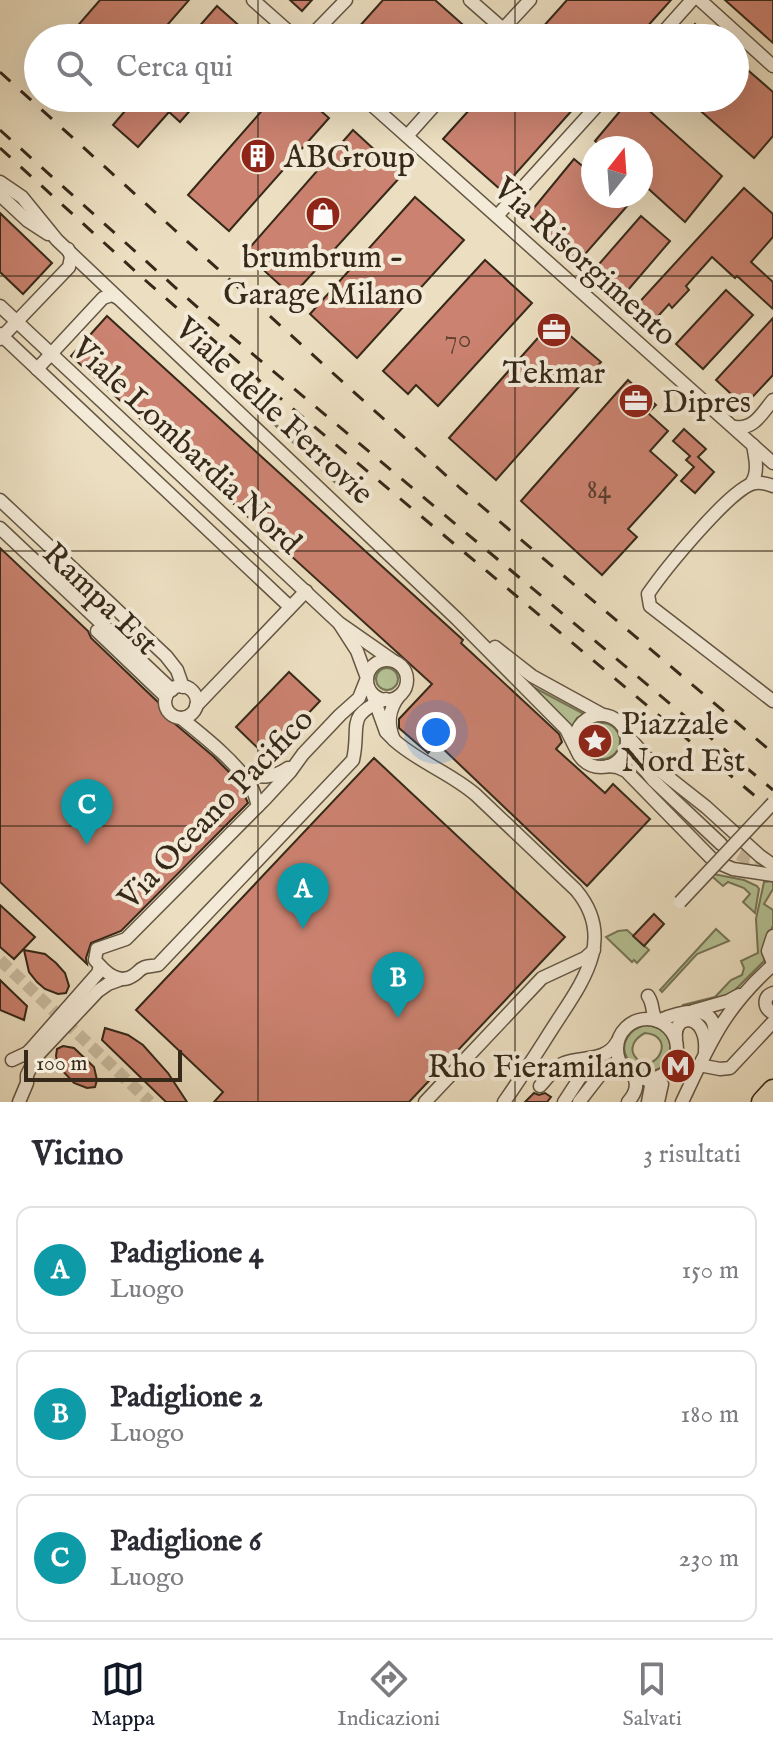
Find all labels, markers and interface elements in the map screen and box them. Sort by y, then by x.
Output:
search box [24,24,749,112]
icon: search [52,46,96,90]
text: Cerca qui [116,49,233,87]
north arrow [581,136,653,208]
building icon: ABGroup [239,137,277,175]
place label: ABGroup [283,138,415,179]
street label: Via Risorgimento [483,169,685,356]
shop icon: brumbrum - Garage Milano [304,195,342,233]
place label: brumbrum - Garage Milano [223,238,423,316]
street label: Viale delle Ferrovie [165,309,381,514]
office icon: Tekmar [535,311,573,349]
house number: 70 [445,322,471,357]
street label: Viale Lombardia Nord [61,329,310,565]
place label: Tekmar [503,354,606,395]
office icon: Dipres [617,382,655,420]
place label: Dipres [662,383,751,424]
house number: 84 [587,473,612,508]
street label: Rampa Est [33,535,166,665]
street label: Via Oceano Pacifico [110,700,323,920]
place label: Piazzale Nord Est [621,705,745,783]
your location [416,712,456,752]
place icon: Piazzale Nord Est [576,722,614,760]
pin: C [61,779,113,845]
pin: A [277,863,329,929]
pin: B [372,952,424,1018]
scale bar [24,1046,182,1082]
metro station icon: Rho Fieramilano [659,1047,697,1085]
place label: Rho Fieramilano [428,1048,652,1089]
text: 100 m [36,1050,88,1078]
text: Vicino [32,1133,123,1176]
text: 3 risultati [643,1138,741,1171]
text: Padiglione 4 [110,1235,264,1273]
text: A [51,1254,69,1287]
text: 150 m [681,1254,739,1287]
text: Luogo [110,1273,184,1306]
text: Padiglione 2 [110,1379,263,1417]
text: B [51,1398,69,1431]
text: 180 m [681,1398,739,1431]
text: Luogo [110,1417,184,1450]
text: Padiglione 6 [110,1523,262,1561]
text: C [51,1542,69,1575]
text: 230 m [679,1542,739,1575]
text: Luogo [110,1561,184,1594]
tab: Mappa [91,1657,155,1733]
tab: Indicazioni [337,1657,440,1733]
tab: Salvati [623,1657,682,1733]

